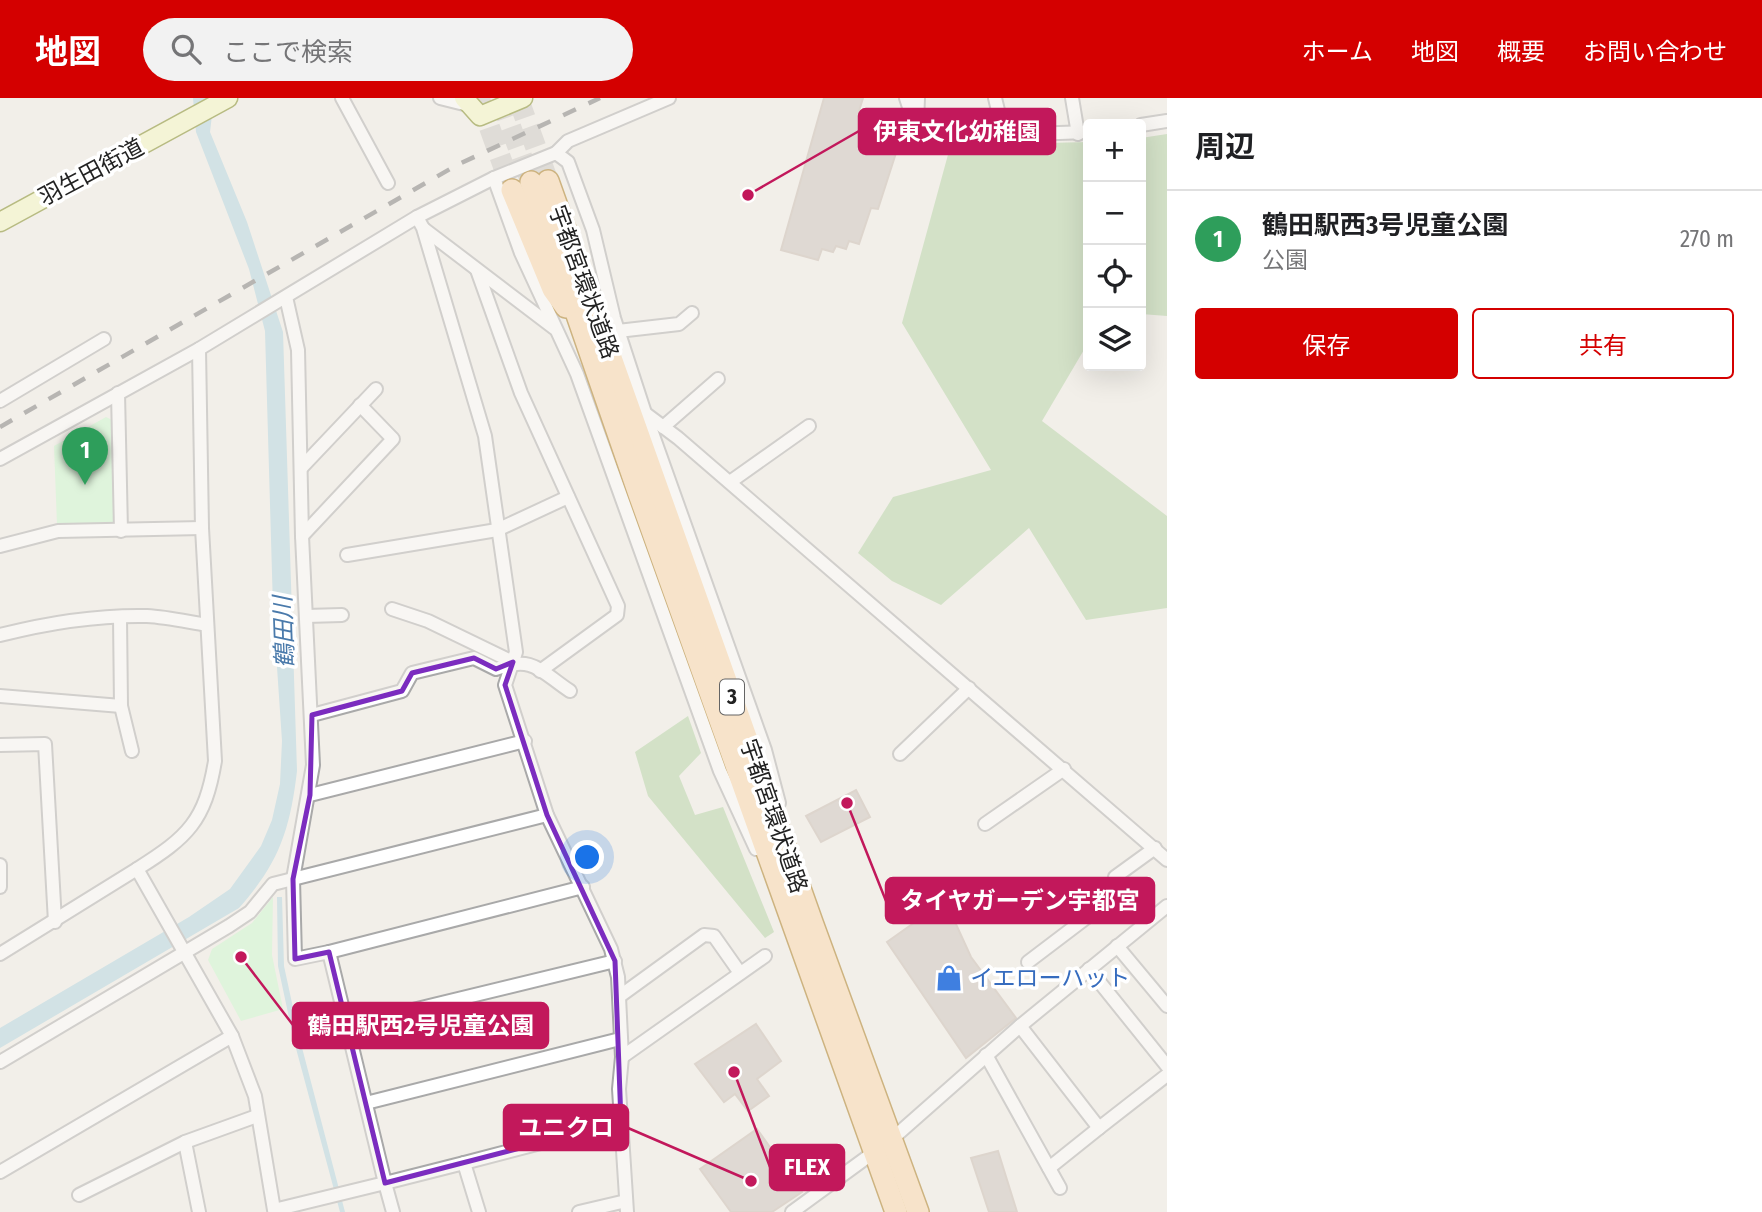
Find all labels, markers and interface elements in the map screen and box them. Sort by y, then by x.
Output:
search box [143,18,633,81]
icon: search [167,30,205,68]
text: 地図 [35,32,101,72]
text: ここで検索 [223,37,353,68]
text: ホーム [1302,38,1373,66]
text: 地図 [1411,38,1459,66]
text: 概要 [1497,38,1545,66]
text: お問い合わせ [1583,38,1727,66]
callout: 伊東文化幼稚園 [859,109,1055,154]
text: 伊東文化幼稚園 [873,118,1041,146]
map controls [1083,119,1146,371]
button: + [1083,119,1146,182]
text: 周辺 [1195,129,1255,165]
street label: 羽生田街道 [34,133,148,211]
button: − [1083,182,1146,245]
street label: 宇都宮環状道路 [543,202,625,362]
text: 鶴田駅西3号児童公園 [1262,210,1508,241]
text: 1 [1213,225,1223,253]
text: 270 m [1680,225,1734,253]
button: locate [1083,245,1146,308]
text: 公園 [1262,246,1308,274]
button: layers [1083,308,1146,371]
button: 保存 [1195,308,1458,379]
button: 共有 [1472,308,1734,379]
pin: 1 [62,427,108,485]
water label: 鶴田川 [269,593,299,668]
road number: 3 [720,680,744,714]
street label: 宇都宮環状道路 [735,735,813,897]
your location [570,840,604,874]
callout: タイヤガーデン宇都宮 [886,878,1154,923]
text: タイヤガーデン宇都宮 [900,887,1140,915]
shop icon: イエローハット [934,963,964,993]
place label: イエローハット [970,964,1130,992]
callout: 鶴田駅西2号児童公園 [293,1003,548,1048]
text: 鶴田駅西2号児童公園 [307,1012,535,1040]
callout: ユニクロ [504,1105,628,1150]
text: ユニクロ [518,1114,614,1142]
callout: FLEX [770,1145,844,1190]
text: FLEX [784,1153,830,1181]

